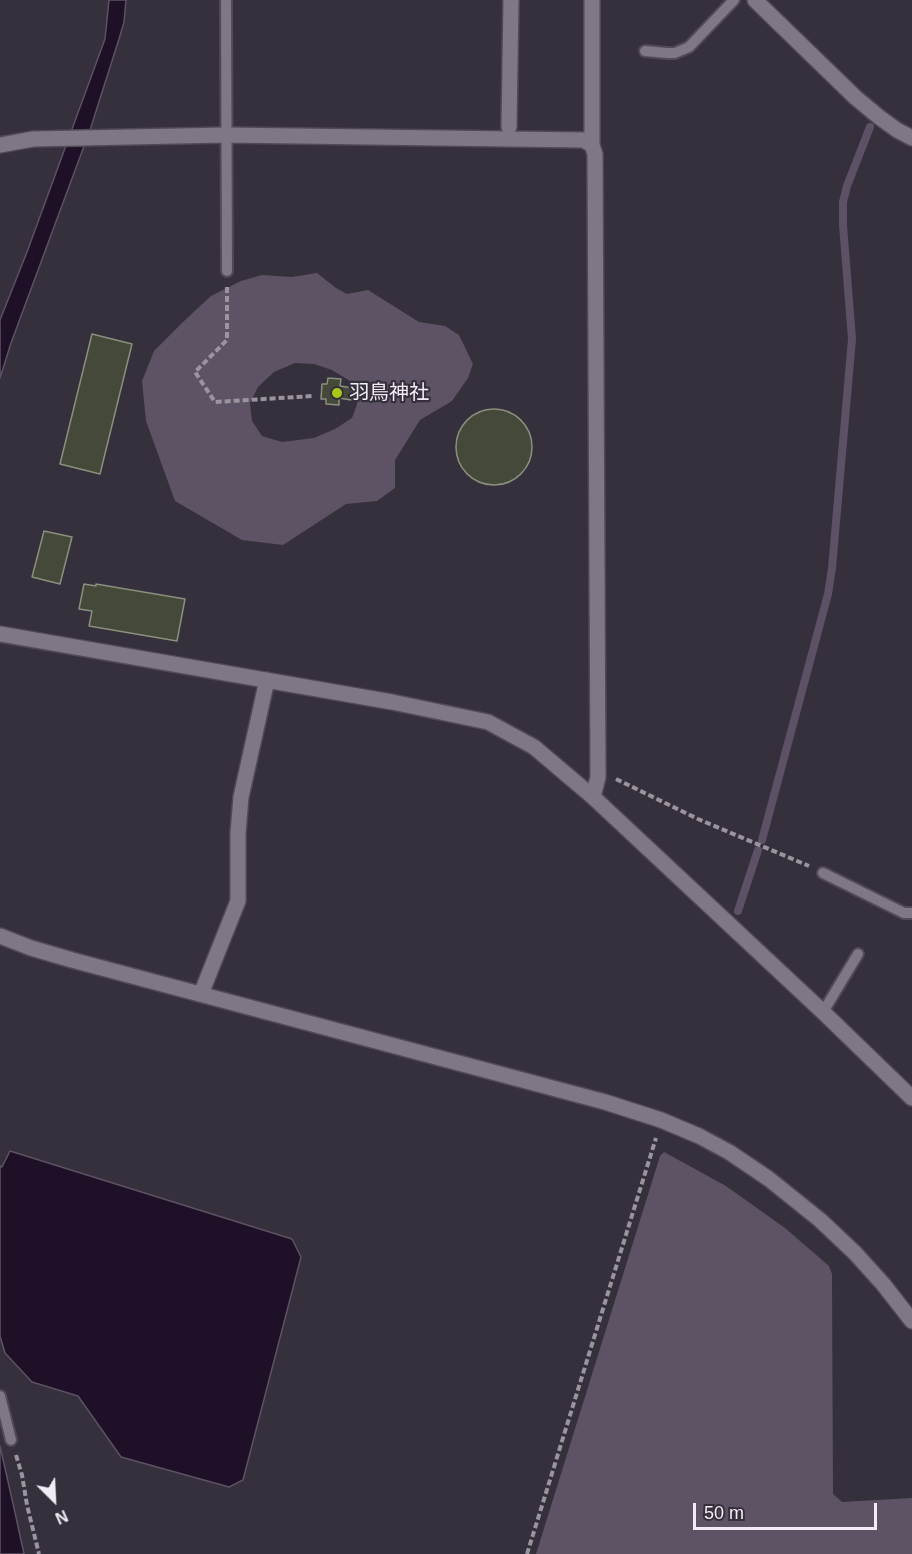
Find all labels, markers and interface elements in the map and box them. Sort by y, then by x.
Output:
place label: 羽鳥神社 [349,381,429,405]
marker: 羽鳥神社 [330,386,344,400]
north arrow [24,1470,84,1530]
scale bar [696,1491,880,1529]
text: 50 m [704,1503,744,1523]
text: N [53,1507,70,1527]

